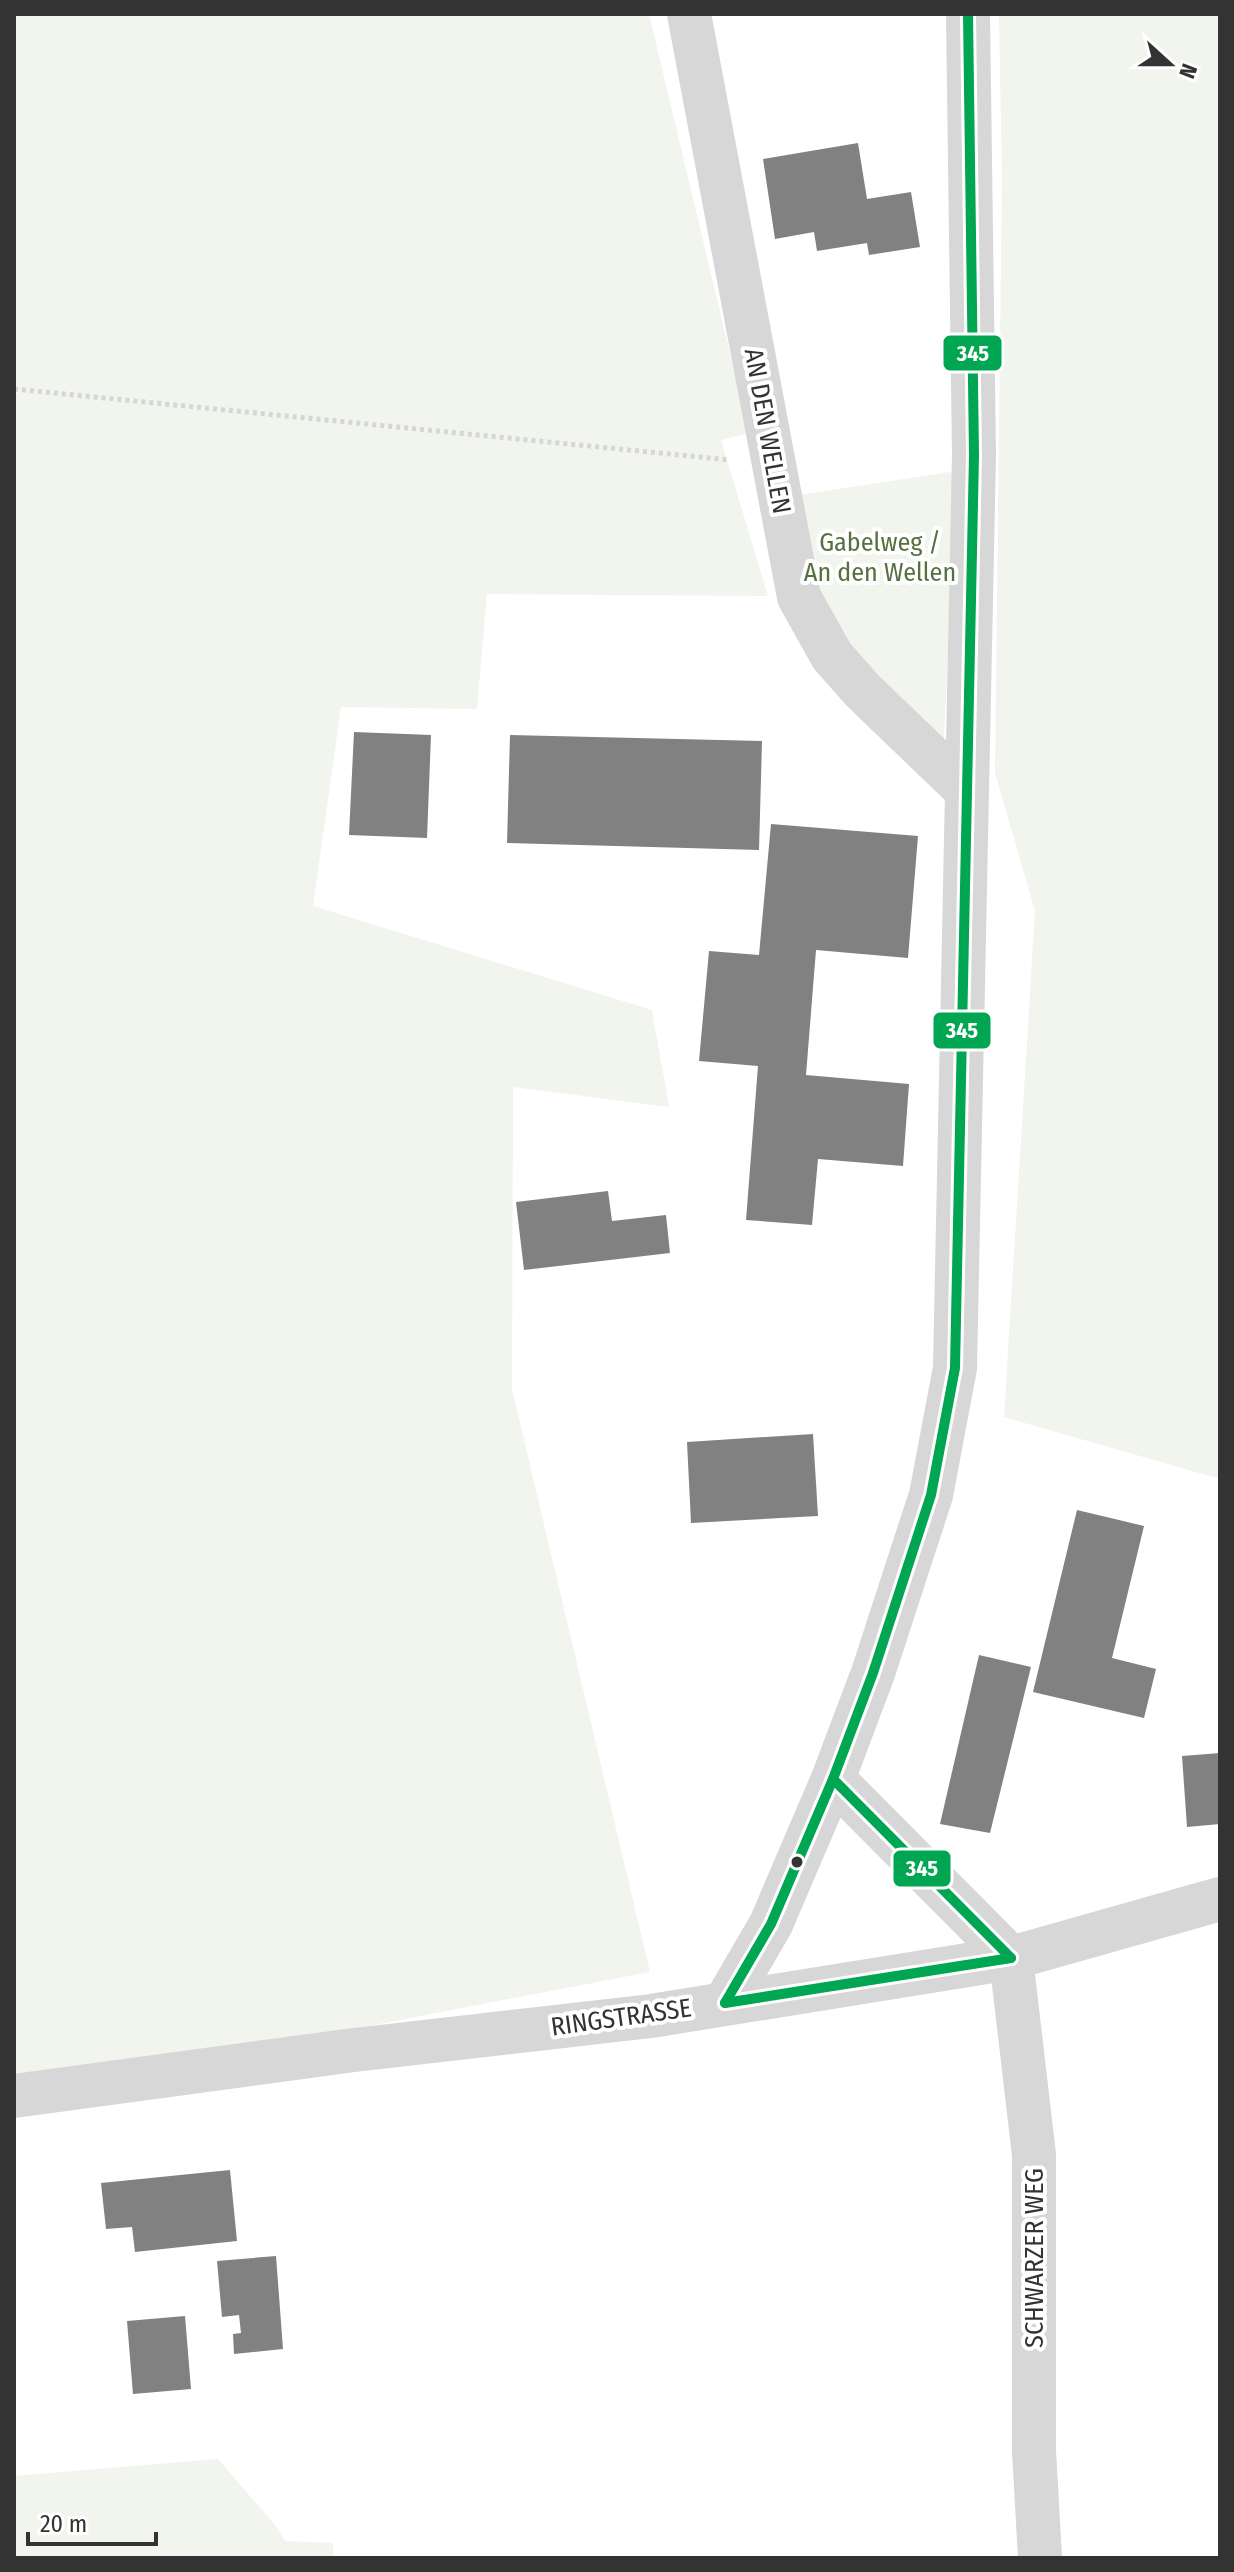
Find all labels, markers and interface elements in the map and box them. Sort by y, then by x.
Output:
north arrow [1130,24,1210,104]
text: N [1173,60,1203,82]
line badge: 345 [942,334,1003,372]
text: 345 [956,340,989,367]
street label: AN DEN WELLEN [738,346,797,516]
park label: Gabelweg / An den Wellen [804,527,956,588]
line badge: 345 [932,1011,992,1050]
text: 345 [945,1017,978,1044]
line badge: 345 [892,1849,952,1888]
unlabelled marker [789,1854,805,1870]
text: 345 [905,1855,938,1882]
street label: RINGSTRASSE [549,1992,693,2043]
street label: SCHWARZER WEG [1019,2168,1050,2348]
scale bar [28,2496,156,2546]
text: 20 m [40,2510,87,2538]

